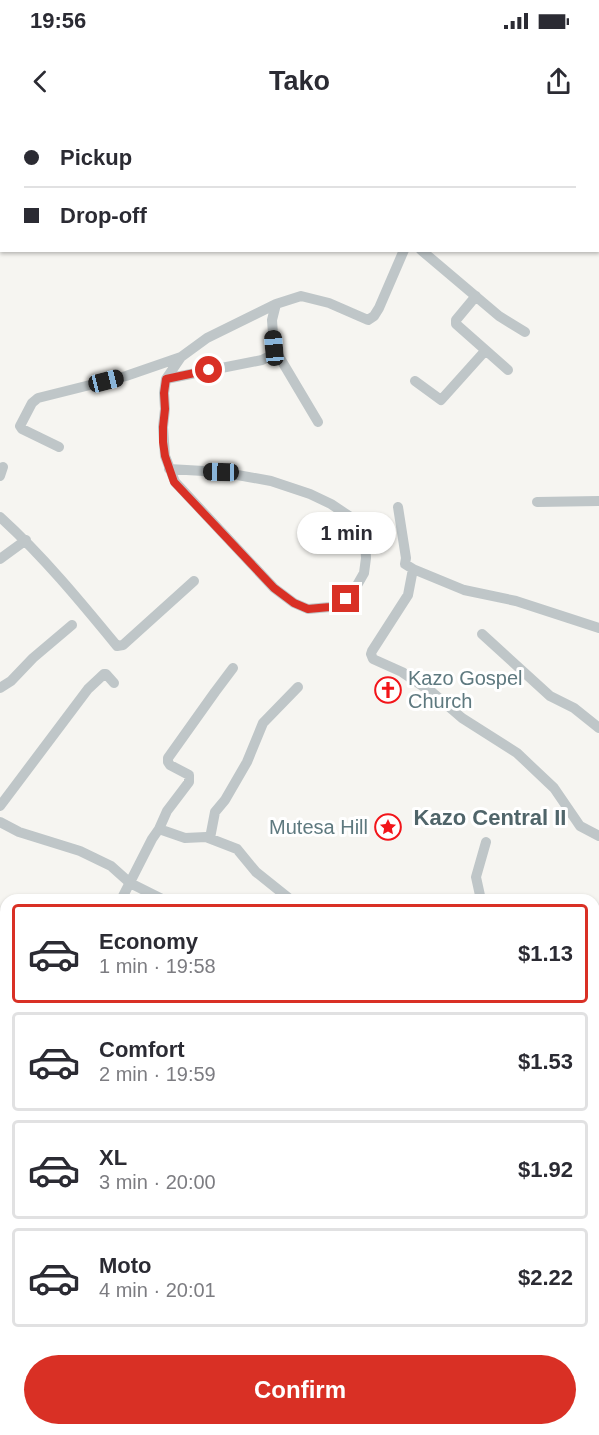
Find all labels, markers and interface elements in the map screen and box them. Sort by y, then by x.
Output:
text: 19:56 [30,8,86,33]
icon: back [24,65,57,98]
icon: share [542,65,575,98]
text: Tako [269,66,330,96]
text: Pickup [60,145,132,170]
text: Drop-off [60,203,147,228]
car [263,329,285,367]
route start [195,356,222,383]
car [86,368,126,394]
car [203,463,239,481]
callout: 1 min [296,512,395,554]
text: 1 min [320,522,373,544]
route end [332,585,359,612]
place label: Kazo Gospel Church [408,667,523,712]
church icon: Kazo Gospel Church [373,675,403,705]
district label: Kazo Central II [414,805,566,830]
place icon: Mutesa Hill [373,812,403,842]
place label: Mutesa Hill [269,816,368,838]
icon: car [27,927,81,981]
text: Economy [99,929,198,954]
text: $1.13 [518,941,573,966]
text: 1 min · 19:58 [99,955,216,977]
icon: car [27,1035,81,1089]
text: Comfort [99,1037,185,1062]
text: $1.53 [518,1049,573,1074]
text: 2 min · 19:59 [99,1063,216,1085]
icon: car [27,1143,81,1197]
text: XL [99,1145,127,1170]
text: $1.92 [518,1157,573,1182]
text: 3 min · 20:00 [99,1171,216,1193]
icon: car [27,1251,81,1305]
text: Moto [99,1253,152,1278]
text: $2.22 [518,1265,573,1290]
text: 4 min · 20:01 [99,1279,216,1301]
button: Confirm [24,1355,576,1424]

